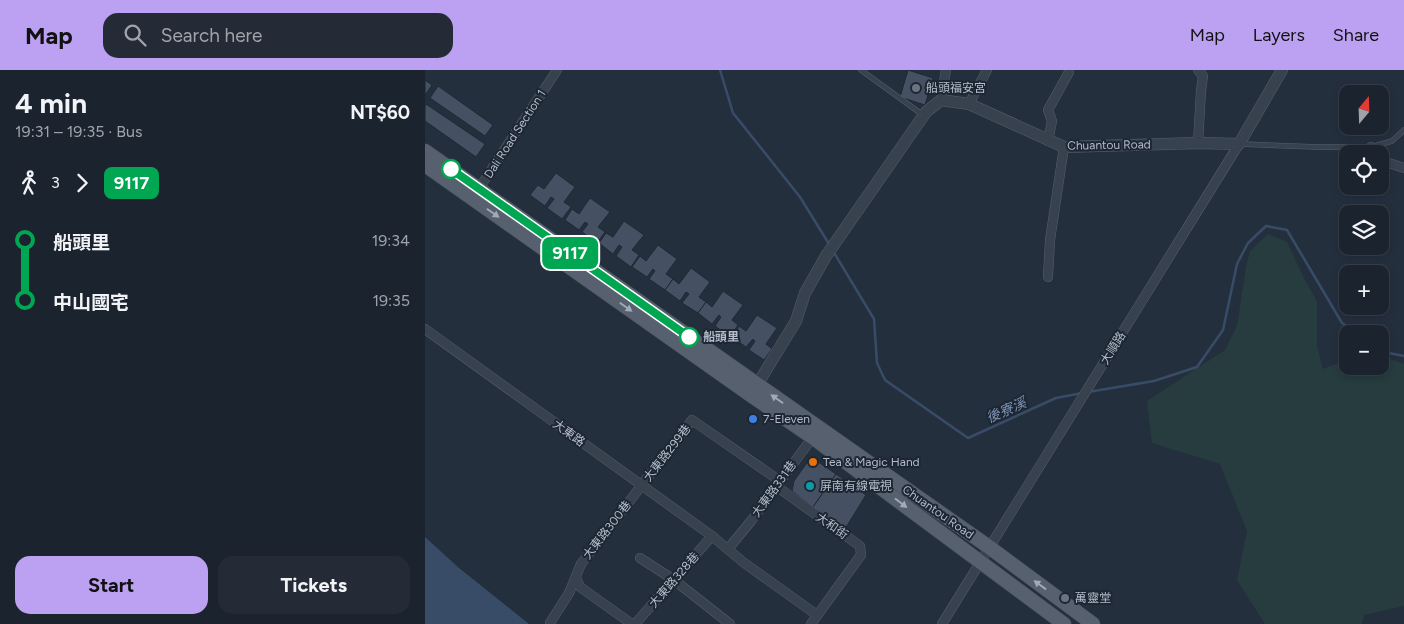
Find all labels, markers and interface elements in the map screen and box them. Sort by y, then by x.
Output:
search box [103,13,453,58]
text: Map [25,21,73,50]
icon: search [121,21,149,49]
text: Search here [161,24,262,47]
text: Map [1190,24,1225,46]
text: Layers [1253,24,1305,46]
text: Share [1333,24,1379,46]
place label: 船頭福安宮 [926,81,986,95]
marker: 船頭福安宮 [910,82,922,94]
north arrow [1339,85,1389,135]
map controls [1339,85,1389,375]
text: 4 min [15,86,87,120]
street label: Dali Road Section 1 [481,87,549,181]
text: NT$60 [350,101,410,124]
text: 19:31 – 19:35 · Bus [15,122,142,141]
street label: Chuantou Road [1067,137,1151,153]
button: locate [1339,145,1389,195]
unlabelled marker [441,159,461,179]
icon: walk [15,169,43,197]
icon: forward [68,169,96,197]
text: 9117 [114,172,149,194]
text: 3 [51,173,60,192]
button: layers [1339,205,1389,255]
one-way arrow [487,208,500,218]
text: 船頭里 [53,231,110,254]
text: 19:34 [372,231,410,250]
line badge: 9117 [535,237,605,269]
text: 9117 [552,242,588,264]
button: + [1339,265,1389,315]
text: 中山國宅 [53,291,129,314]
text: 19:35 [372,291,410,310]
one-way arrow [619,302,633,312]
button: − [1339,325,1389,375]
marker: 船頭里 [679,327,699,347]
street label: 大順路 [1098,329,1128,367]
place label: 船頭里 [703,330,739,344]
water label: 後寮溪 [984,393,1031,427]
one-way arrow [770,394,784,404]
place label: 7-Eleven [763,412,810,426]
marker: 7-Eleven [747,413,759,425]
street label: 大東路 [550,417,588,449]
street label: 大東路299巷 [640,422,694,484]
place label: Tea & Magic Hand [823,455,920,469]
marker: Tea & Magic Hand [807,456,819,468]
street label: 大東路331巷 [749,458,799,520]
place label: 屏南有線電視 [820,479,892,493]
marker: 屏南有線電視 [804,480,816,492]
street label: Chuantou Road [900,482,976,542]
one-way arrow [894,497,907,508]
street label: 大東路300巷 [580,498,634,562]
street label: 大和街 [813,510,851,542]
street label: 大東路328巷 [646,550,702,610]
button: Start [15,556,208,614]
button: Tickets [218,556,410,614]
one-way arrow [1034,579,1047,590]
place label: 萬靈堂 [1075,591,1111,605]
marker: 萬靈堂 [1059,592,1071,604]

